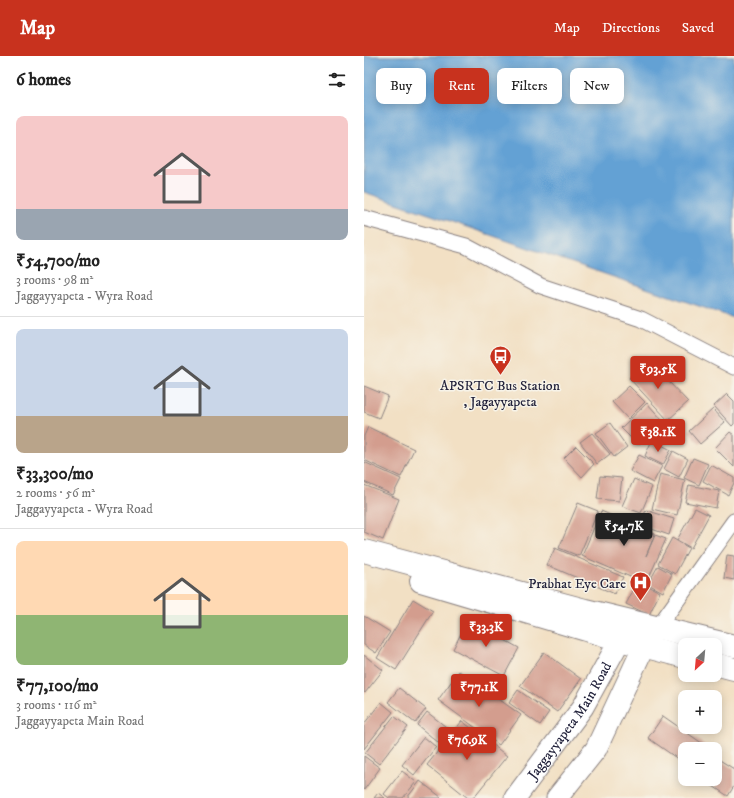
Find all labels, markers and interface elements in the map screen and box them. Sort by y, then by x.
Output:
text: Map [20,17,55,40]
text: Map [554,19,580,37]
text: Directions [602,19,660,37]
text: Saved [682,19,714,37]
chip: Buy [376,68,426,104]
chip: Rent [434,68,489,104]
chip: Filters [497,68,562,104]
chip: New [570,68,624,104]
text: 6 homes [16,69,71,91]
icon: filters [326,69,348,91]
icon: home [146,142,218,214]
text: ₹54,700/mo [16,250,100,272]
text: 3 rooms · 98 m² [16,272,93,288]
text: Jaggayyapeta - Wyra Road [16,288,153,304]
bus stop icon: APSRTC Bus Station , Jagayyapeta [487,344,513,377]
icon: home [146,355,218,427]
pin: ₹93.5K [625,356,691,390]
text: ₹93.5K [639,361,677,377]
place label: APSRTC Bus Station , Jagayyapeta [440,377,561,411]
pin: ₹38.1K [625,419,691,453]
text: ₹38.1K [640,424,676,440]
text: ₹33,300/mo [16,463,93,485]
text: 2 rooms · 56 m² [16,485,95,501]
text: Jaggayyapeta - Wyra Road [16,501,153,517]
pin: ₹54.7K [591,513,657,547]
text: ₹54.7K [604,518,644,534]
icon: home [146,567,218,639]
hospital icon: Prabhat Eye Care [628,570,654,603]
place label: Prabhat Eye Care [528,575,626,593]
pin: ₹33.3K [453,614,519,648]
text: ₹33.3K [469,619,503,635]
north arrow [678,638,722,682]
map controls [678,638,722,786]
street label: Jaggayyapeta Main Road [523,659,616,785]
pin: ₹77.1K [446,674,512,708]
text: ₹77,100/mo [16,675,98,697]
text: ₹77.1K [460,679,498,695]
button: + [678,690,722,734]
text: 3 rooms · 116 m² [16,697,97,713]
text: Jaggayyapeta Main Road [16,713,144,729]
pin: ₹76.9K [434,727,500,761]
text: ₹76.9K [447,732,487,748]
button: − [678,742,722,786]

